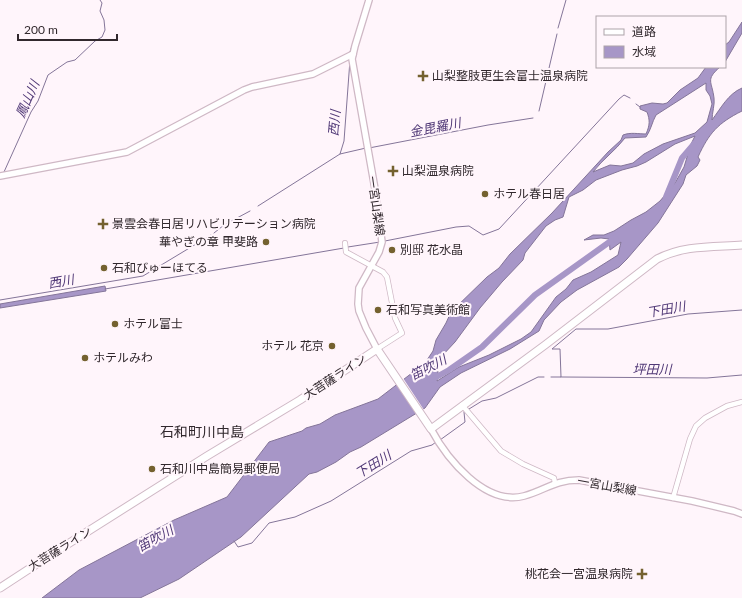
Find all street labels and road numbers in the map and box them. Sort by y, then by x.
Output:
street label: 一宮山梨線 [365,175,388,237]
street label: 大菩薩ライン [300,351,369,402]
street label: 一宮山梨線 [576,473,638,498]
street label: 大菩薩ライン [25,523,94,574]

